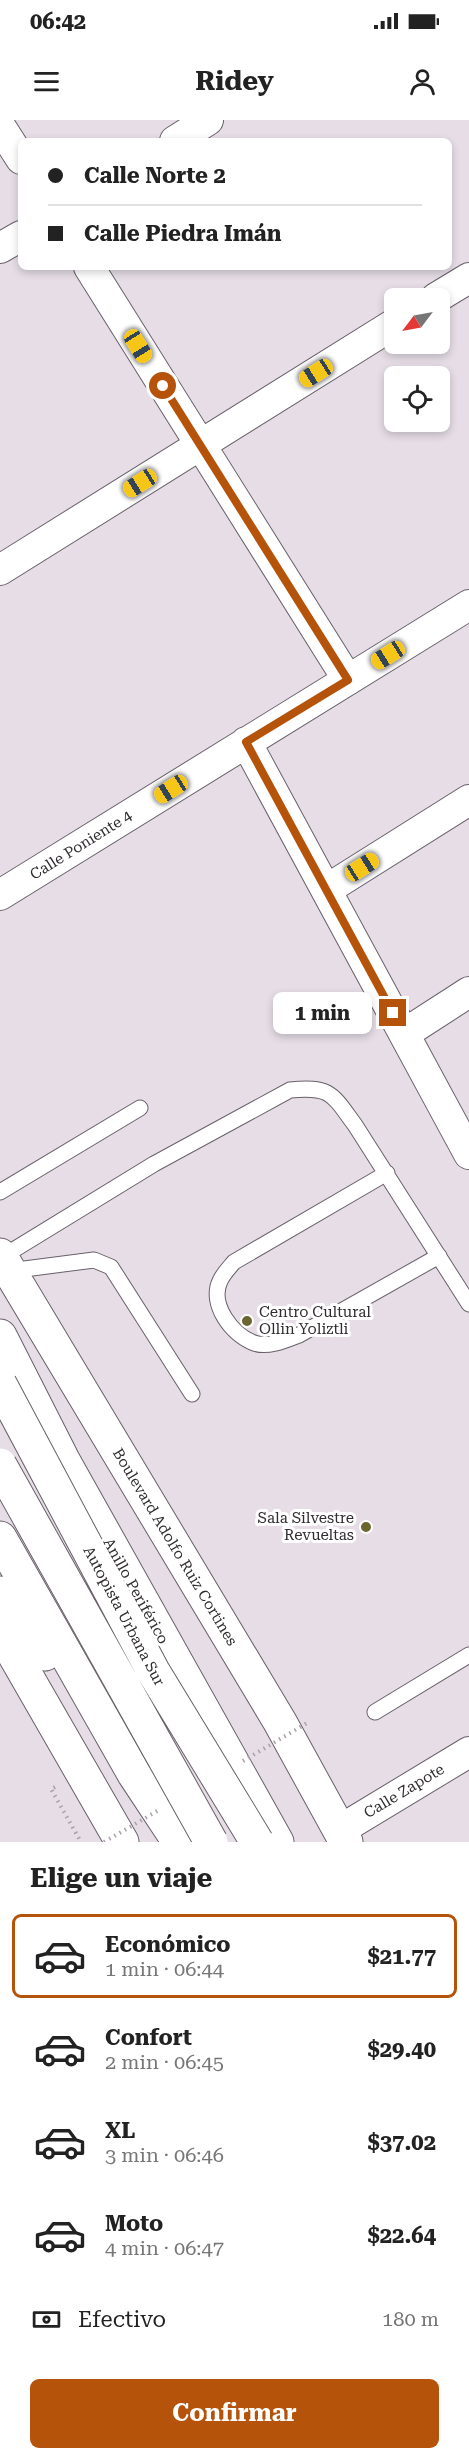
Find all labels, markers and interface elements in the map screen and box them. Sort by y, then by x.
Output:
text: 06:42 [30,9,86,34]
icon: menu [30,65,63,98]
text: Ridey [195,65,274,97]
icon: person [406,65,439,98]
text: Calle Norte 2 [84,163,226,188]
text: Calle Piedra Imán [84,221,282,246]
north arrow [384,288,450,354]
map controls [384,288,450,432]
car [121,326,155,366]
car [296,356,336,390]
button: locate [384,366,450,432]
route start [149,372,176,399]
car [120,466,160,500]
car [368,638,408,672]
car [151,772,191,806]
street label: Calle Poniente 4 [27,806,136,884]
car [342,850,382,884]
callout: 1 min [273,992,372,1034]
route end [379,999,406,1026]
text: 1 min [295,1001,350,1025]
place label: Centro Cultural Ollin Yoliztli [259,1303,371,1338]
marker: Centro Cultural Ollin Yoliztli [240,1314,254,1328]
street label: Boulevard Adolfo Ruiz Cortines [109,1445,241,1649]
place label: Sala Silvestre Revueltas [258,1509,354,1544]
marker: Sala Silvestre Revueltas [359,1520,373,1534]
street label: Anillo Periférico [99,1535,173,1647]
street label: Autopista Urbana Sur [80,1543,168,1689]
street label: Calle Zapote [361,1760,447,1822]
text: Elige un viaje [30,1862,212,1894]
icon: car [33,1929,87,1983]
text: Económico [105,1932,231,1957]
text: $21.77 [367,1944,436,1969]
text: 1 min · 06:44 [105,1957,224,1981]
icon: car [33,2022,87,2076]
text: Confort [105,2025,192,2050]
text: $29.40 [367,2037,436,2062]
text: 2 min · 06:45 [105,2050,224,2074]
icon: car [33,2115,87,2169]
text: XL [105,2118,135,2143]
text: $37.02 [367,2130,436,2155]
text: 3 min · 06:46 [105,2143,224,2167]
icon: car [33,2208,87,2262]
text: Moto [105,2211,163,2236]
text: $22.64 [367,2223,436,2248]
text: 4 min · 06:47 [105,2236,224,2260]
icon: cash [30,2303,63,2336]
text: Efectivo [78,2307,166,2332]
text: 180 m [382,2307,439,2331]
button: Confirmar [30,2379,439,2448]

